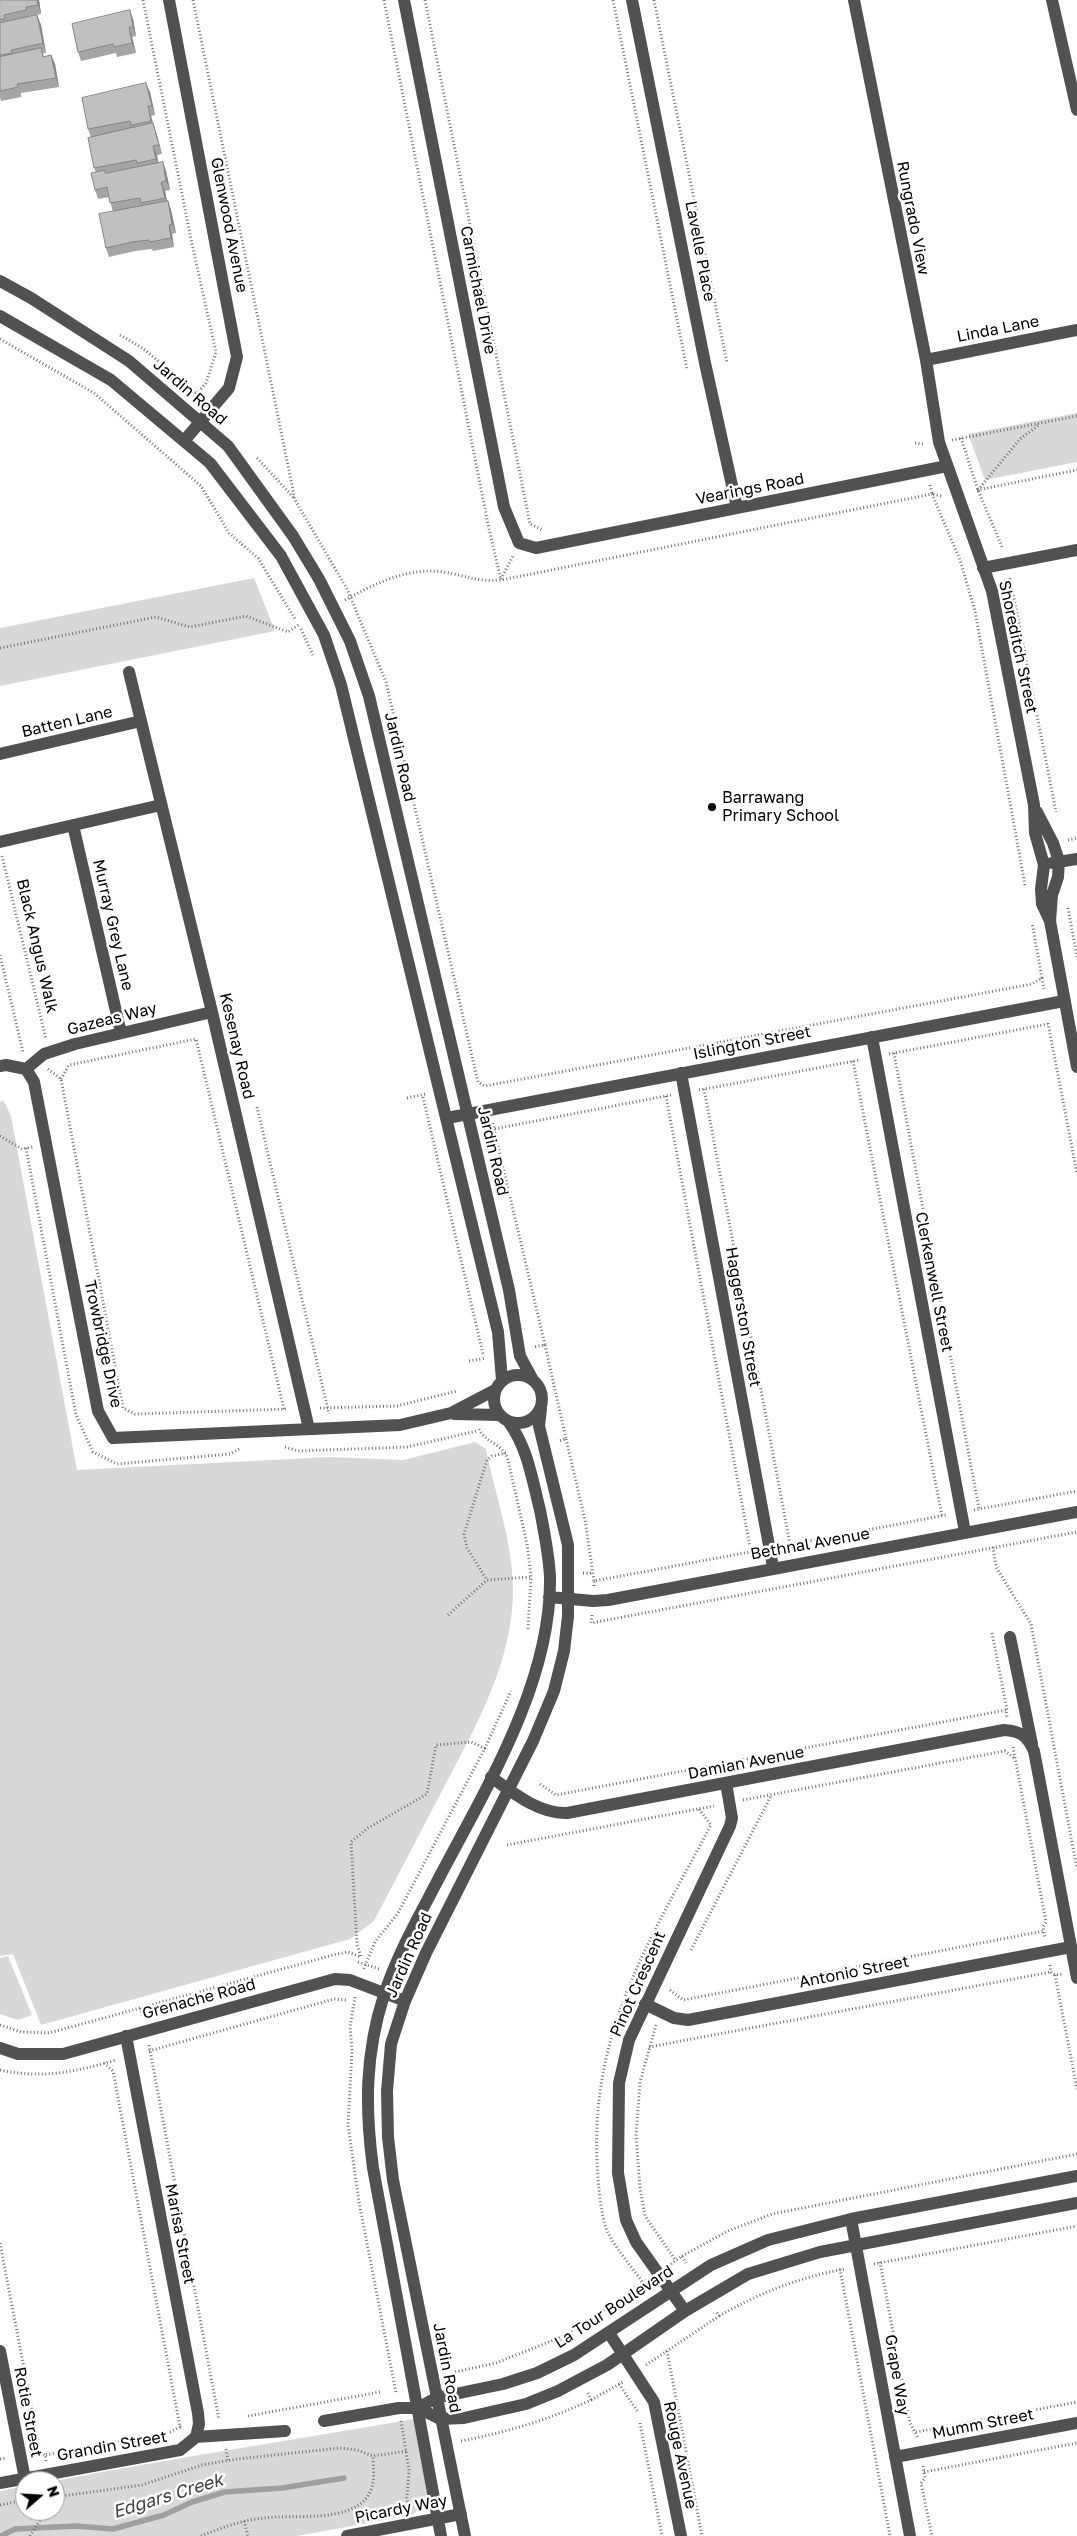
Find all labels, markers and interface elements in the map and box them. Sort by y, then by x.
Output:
street label: Glenwood Avenue [206,156,252,294]
street label: Rungrado View [893,159,933,277]
street label: Lavelle Place [681,199,719,303]
street label: Carmichael Drive [456,224,500,356]
street label: Linda Lane [955,312,1041,346]
street label: Jardin Road [149,355,231,429]
street label: Vearings Road [694,469,806,509]
street label: Shoreditch Street [995,579,1041,715]
street label: Batten Lane [20,702,114,742]
street label: Jardin Road [380,710,420,804]
place label: Barrawang Primary School [722,788,839,826]
marker: Barrawang Primary School [706,801,718,813]
street label: Murray Grey Lane [89,857,137,993]
street label: Black Angus Walk [12,877,62,1015]
street label: Kesenay Road [215,991,259,1101]
street label: Gazeas Way [65,999,159,1039]
street label: Islington Street [691,1022,813,1064]
street label: Jardin Road [473,1104,513,1198]
street label: Clerkenwell Street [911,1210,957,1354]
street label: Haggerston Street [721,1245,765,1389]
street label: Trowbridge Drive [80,1278,126,1410]
street label: Bethnal Avenue [749,1524,871,1564]
street label: Damian Avenue [686,1742,806,1784]
street label: Jardin Road [382,1909,436,2001]
street label: Pinot Crescent [606,1928,670,2040]
street label: Antonio Street [797,1952,911,1992]
street label: Grenache Road [140,1975,258,2023]
street label: Marisa Street [161,2182,199,2286]
street label: La Tour Boulevard [551,2261,677,2353]
street label: Jardin Road [429,2321,465,2415]
street label: Grape Way [880,2333,914,2417]
street label: Rotie Street [10,2365,46,2459]
street label: Rouge Avenue [659,2399,701,2511]
street label: Mumm Street [931,2405,1035,2443]
street label: Grandin Street [55,2427,169,2465]
water label: Edgars Creek [110,2469,226,2523]
north arrow [15,2471,65,2521]
text: N [44,2483,63,2499]
street label: Picardy Way [353,2491,449,2527]

